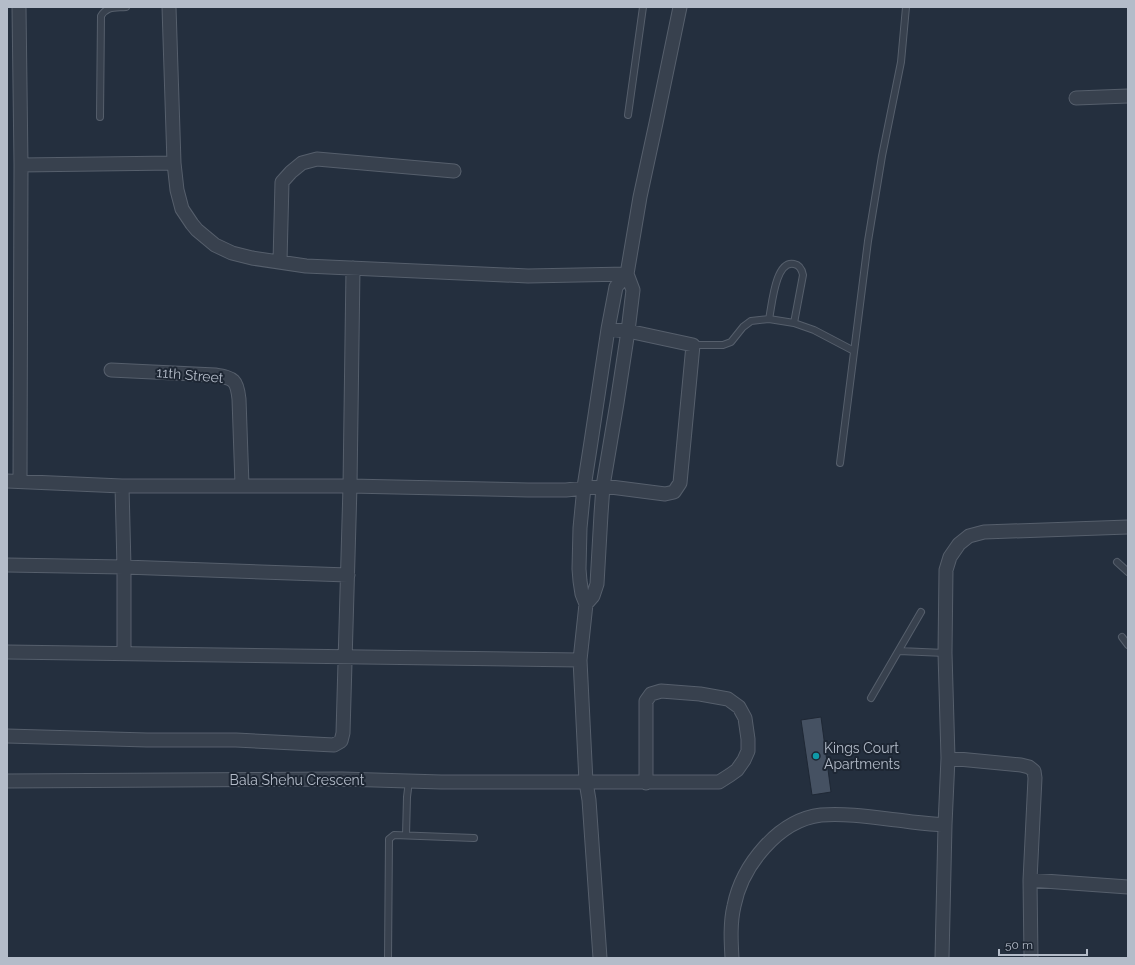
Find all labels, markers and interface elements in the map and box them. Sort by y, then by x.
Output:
street label: 11th Street [156,364,224,386]
place label: Kings Court Apartments [824,740,900,772]
marker: Kings Court Apartments [811,751,821,761]
street label: Bala Shehu Crescent [230,772,365,788]
scale bar [999,931,1087,957]
text: 50 m [1005,938,1033,952]

